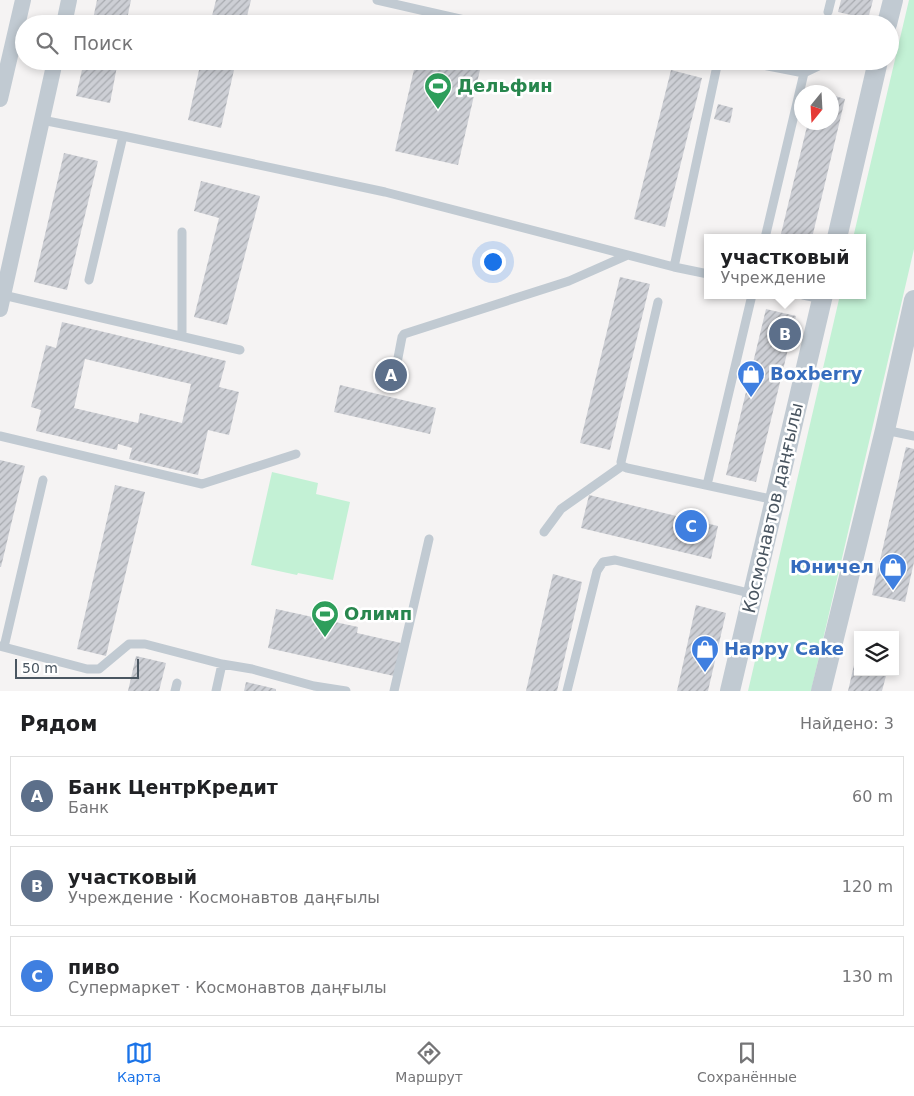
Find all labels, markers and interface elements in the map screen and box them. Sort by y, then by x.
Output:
search box [15,15,899,70]
icon: search [33,29,61,57]
text: Поиск [73,32,133,54]
sports icon: Дельфин [423,71,453,110]
place label: Дельфин [457,75,553,96]
north arrow [794,85,839,130]
popup [704,234,866,299]
text: участковый [721,246,850,268]
your location [480,249,506,275]
text: Учреждение [721,268,826,287]
pin: B [769,315,801,353]
pin: A [375,356,407,394]
shop icon: Boxberry [736,359,766,398]
place label: Boxberry [770,363,863,384]
street label: Космонавтов даңғылы [738,401,807,615]
pin: C [675,507,707,545]
shop icon: Юничел [878,552,908,591]
place label: Юничел [790,556,874,577]
sports icon: Олимп [310,599,340,638]
place label: Олимп [344,603,412,624]
map controls [854,631,899,676]
button: layers [854,631,899,676]
shop icon: Happy Cake [690,634,720,673]
place label: Happy Cake [724,638,844,659]
scale bar [15,656,139,679]
text: 50 m [22,660,58,676]
text: Рядом [20,712,97,736]
text: Найдено: 3 [800,714,894,733]
text: Банк ЦентрКредит [68,776,278,798]
text: A [31,787,43,806]
text: 60 m [852,787,893,806]
text: Банк [68,798,109,817]
text: участковый [68,866,197,888]
text: B [31,877,43,896]
text: 120 m [842,877,893,896]
text: Учреждение · Космонавтов даңғылы [68,888,380,907]
text: пиво [68,956,120,978]
text: C [31,967,43,986]
text: 130 m [842,967,893,986]
text: Супермаркет · Космонавтов даңғылы [68,978,387,997]
tab: Карта [117,1039,161,1085]
tab: Маршрут [395,1039,463,1085]
tab: Сохранённые [697,1039,797,1085]

